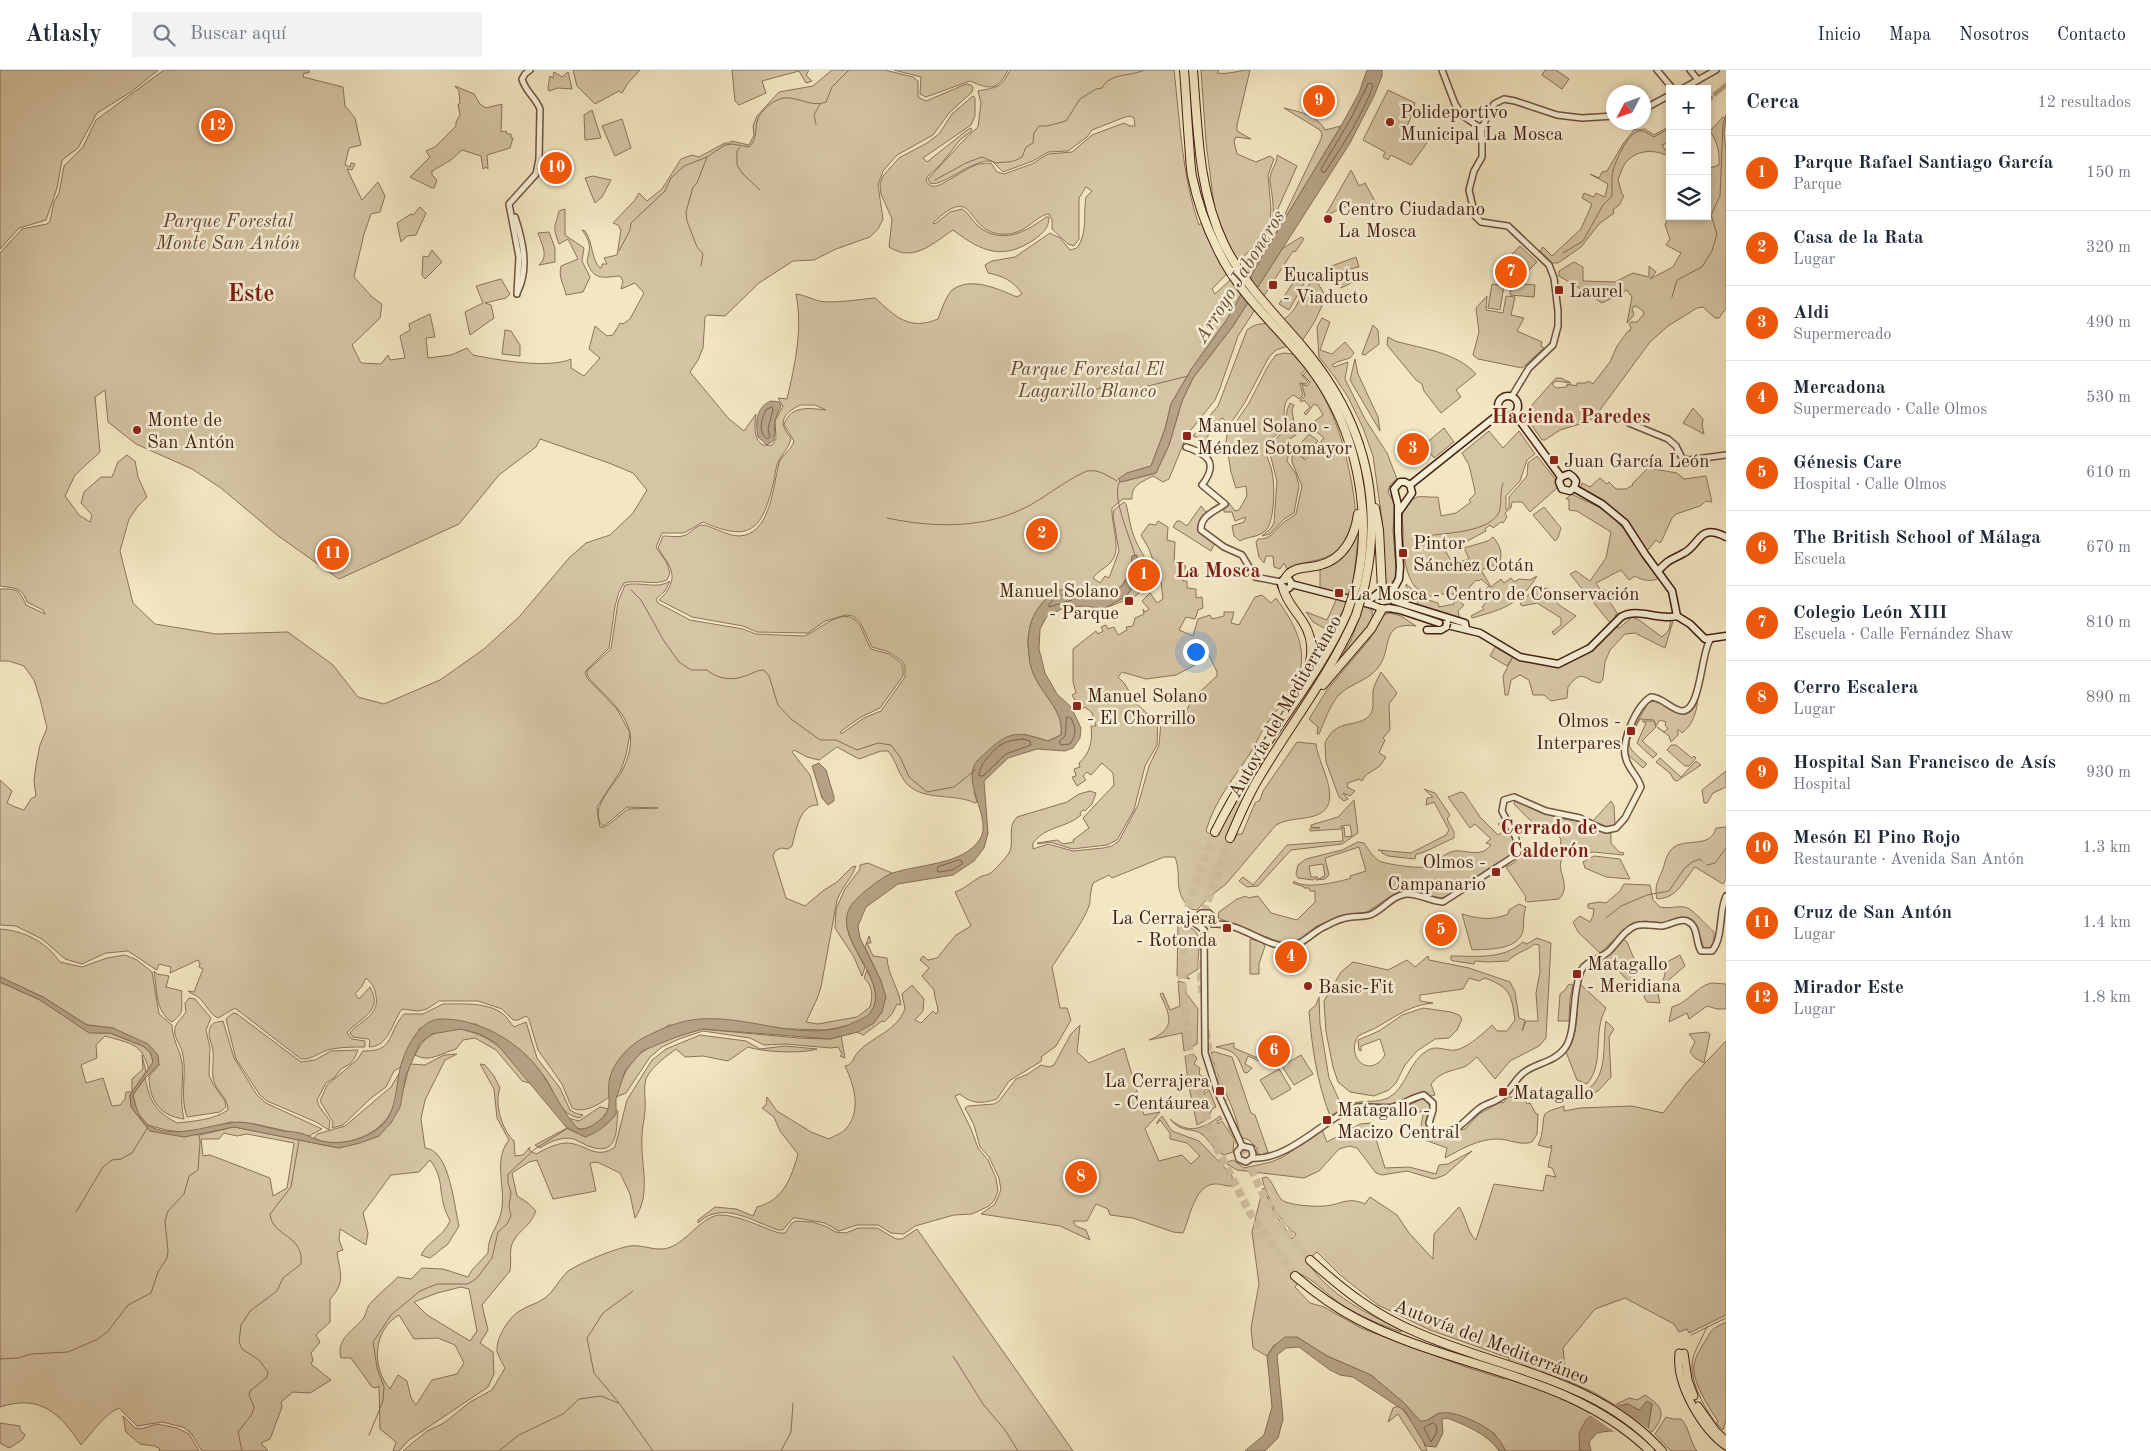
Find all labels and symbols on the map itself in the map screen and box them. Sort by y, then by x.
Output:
pin: 9 [1303,82,1335,120]
north arrow [1606,85,1651,130]
place label: Polideportivo Municipal La Mosca [1400,104,1564,145]
pin: 12 [201,107,233,145]
marker: Polideportivo Municipal La Mosca [1384,116,1396,128]
pin: 10 [540,149,572,187]
place label: Centro Ciudadano La Mosca [1338,201,1485,242]
water label: Arroyo Jaboneros [1191,207,1290,348]
park label: Parque Forestal Monte San Antón [155,213,300,254]
marker: Centro Ciudadano La Mosca [1322,213,1334,225]
pin: 7 [1495,253,1527,291]
place label: Eucaliptus - Viaducto [1283,267,1369,308]
marker: Eucaliptus - Viaducto [1267,279,1279,291]
district label: Este [228,283,274,307]
place label: Laurel [1569,283,1623,302]
marker: Laurel [1553,284,1565,296]
park label: Parque Forestal El Lagarillo Blanco [1009,361,1165,402]
district label: Hacienda Paredes [1491,408,1651,428]
place label: Monte de San Antón [147,412,235,453]
place label: Manuel Solano - Méndez Sotomayor [1197,418,1352,459]
marker: Monte de San Antón [131,424,143,436]
marker: Manuel Solano - Méndez Sotomayor [1181,430,1193,442]
pin: 3 [1397,430,1429,468]
place label: Juan García León [1564,453,1710,472]
marker: Juan García León [1548,454,1560,466]
pin: 2 [1026,515,1058,553]
pin: 11 [317,535,349,573]
place label: Pintor Sánchez Cotán [1413,535,1534,576]
marker: Pintor Sánchez Cotán [1397,547,1409,559]
pin: 1 [1128,556,1160,594]
district label: La Mosca [1175,562,1261,582]
place label: Manuel Solano - Parque [999,583,1119,624]
place label: La Mosca - Centro de Conservación [1349,586,1639,605]
marker: La Mosca - Centro de Conservación [1333,587,1345,599]
marker: Manuel Solano - Parque [1123,595,1135,607]
street label: Autovía del Mediterráneo [1226,613,1346,802]
your location [1183,639,1209,665]
place label: Manuel Solano - El Chorrillo [1087,688,1207,729]
marker: Manuel Solano - El Chorrillo [1071,700,1083,712]
place label: Olmos - Interpares [1536,713,1621,754]
marker: Olmos - Interpares [1625,725,1637,737]
district label: Cerrado de Calderón [1501,819,1597,862]
place label: Olmos - Campanario [1388,854,1486,895]
marker: Olmos - Campanario [1490,866,1502,878]
place label: La Cerrajera - Rotonda [1111,910,1218,951]
pin: 5 [1425,911,1457,949]
marker: La Cerrajera - Rotonda [1221,922,1233,934]
pin: 4 [1275,938,1307,976]
place label: Matagallo - Meridiana [1587,956,1682,997]
marker: Matagallo - Meridiana [1571,968,1583,980]
place label: Basic-Fit [1318,979,1394,998]
marker: Basic-Fit [1302,980,1314,992]
pin: 6 [1258,1032,1290,1070]
place label: La Cerrajera - Centáurea [1104,1073,1211,1114]
marker: La Cerrajera - Centáurea [1214,1085,1226,1097]
place label: Matagallo [1513,1085,1594,1104]
marker: Matagallo [1497,1086,1509,1098]
place label: Matagallo - Macizo Central [1337,1102,1460,1143]
marker: Matagallo - Macizo Central [1321,1114,1333,1126]
pin: 8 [1065,1158,1097,1196]
street label: Autovía del Mediterráneo [1391,1297,1591,1389]

